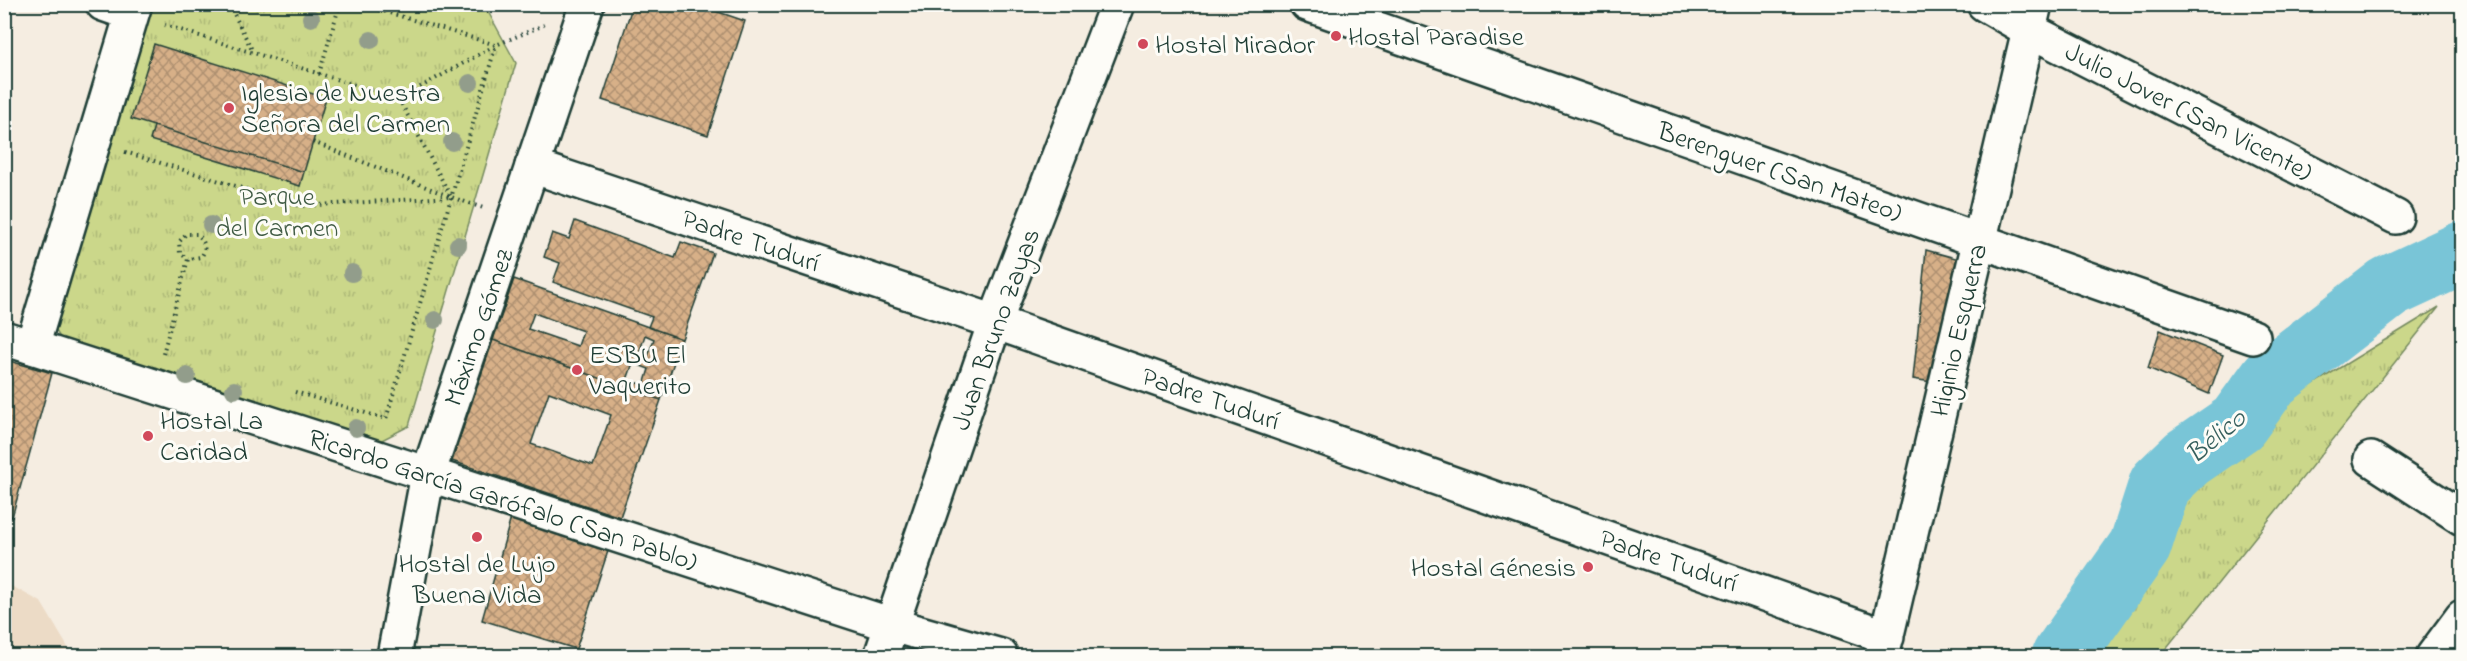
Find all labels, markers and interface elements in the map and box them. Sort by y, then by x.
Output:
place label: Hostal Paradise [1348,19,1525,58]
place label: Hostal Mirador [1155,27,1316,66]
marker: Hostal Paradise [1329,29,1343,43]
street label: Julio Jover (San Vicente) [2057,34,2319,193]
marker: Hostal Mirador [1136,37,1150,51]
place label: Iglesia de Nuestra Señora del Carmen [241,75,450,145]
marker: Iglesia de Nuestra Señora del Carmen [222,101,236,115]
street label: Berenguer (San Mateo) [1651,113,1907,234]
park label: Parque del Carmen [216,179,338,249]
street label: Padre Tudurí [676,200,825,284]
street label: Juan Bruno Zayas [943,223,1052,436]
street label: Higinio Esquerra [1922,240,1999,421]
street label: Máximo Gómez [435,243,526,412]
place label: ESBU El Vaquerito [588,337,691,407]
street label: Padre Tudurí [1136,358,1285,442]
marker: ESBU El Vaquerito [570,363,584,377]
water label: Bélico [2178,399,2258,475]
place label: Hostal La Caridad [160,403,263,473]
street label: Ricardo García Garófalo (San Pablo) [303,420,702,583]
marker: Hostal La Caridad [141,429,155,443]
street label: Padre Tudurí [1594,520,1743,604]
marker: Hostal de Lujo Buena Vida [470,530,484,544]
place label: Hostal de Lujo Buena Vida [398,546,556,616]
place label: Hostal Génesis [1411,550,1576,589]
marker: Hostal Génesis [1581,560,1595,574]

